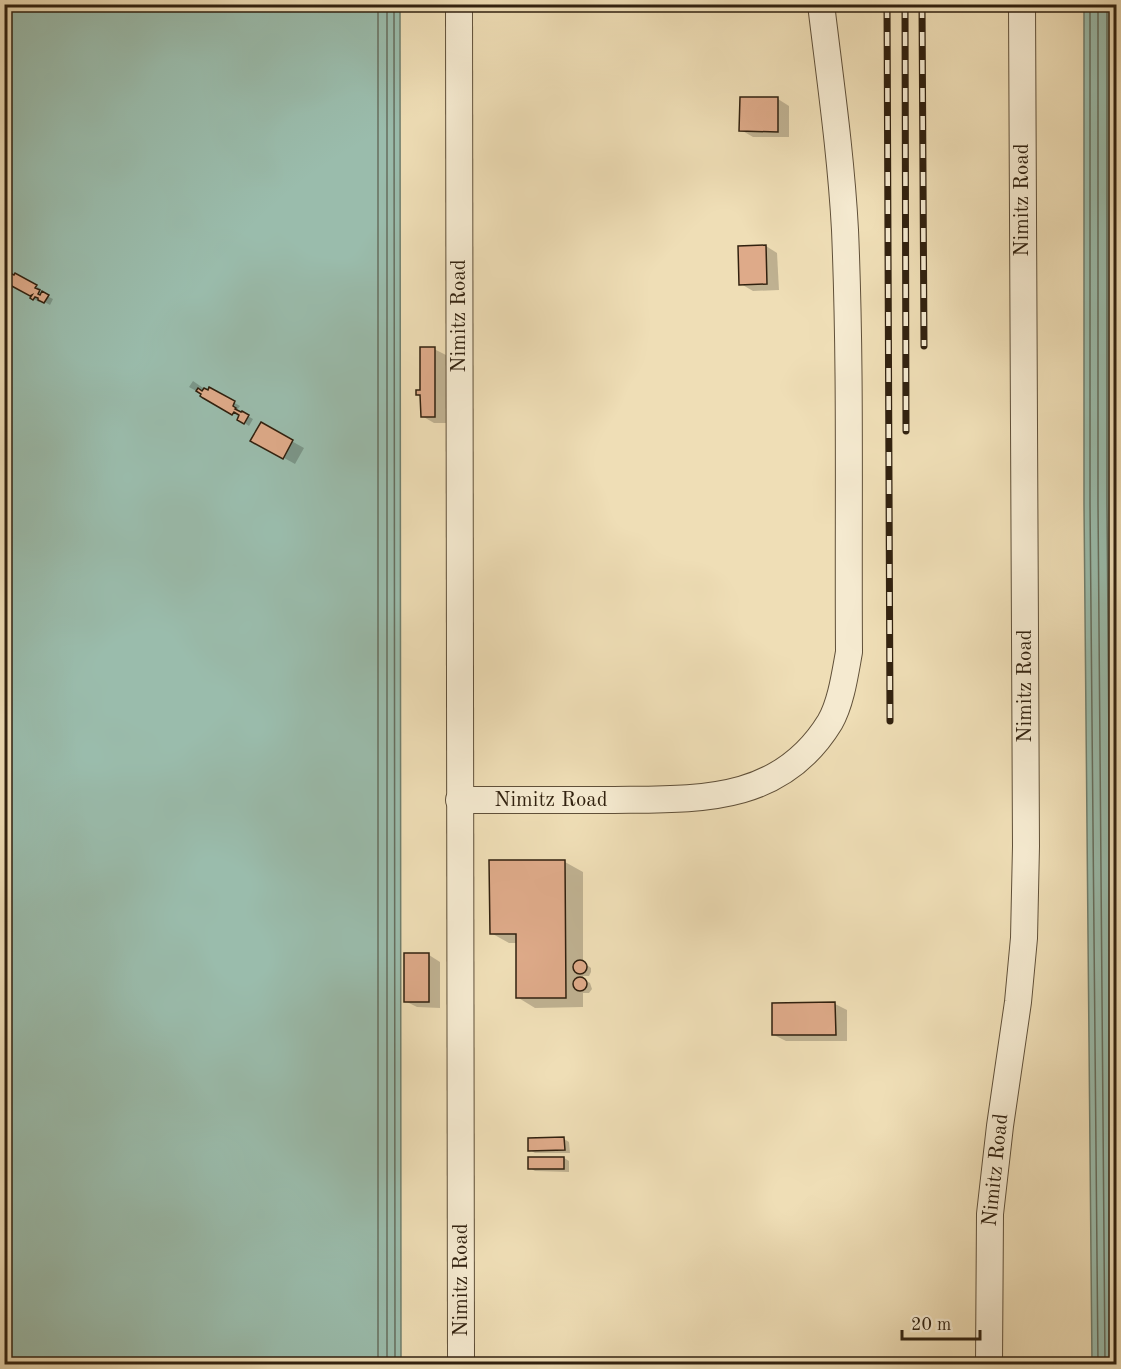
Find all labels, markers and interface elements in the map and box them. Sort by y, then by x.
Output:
street label: Nimitz Road [1012,143,1033,257]
street label: Nimitz Road [449,259,470,373]
street label: Nimitz Road [1015,629,1036,743]
street label: Nimitz Road [494,790,608,811]
street label: Nimitz Road [980,1112,1012,1228]
street label: Nimitz Road [451,1223,472,1337]
scale bar [902,1303,980,1341]
text: 20 m [911,1316,951,1334]

